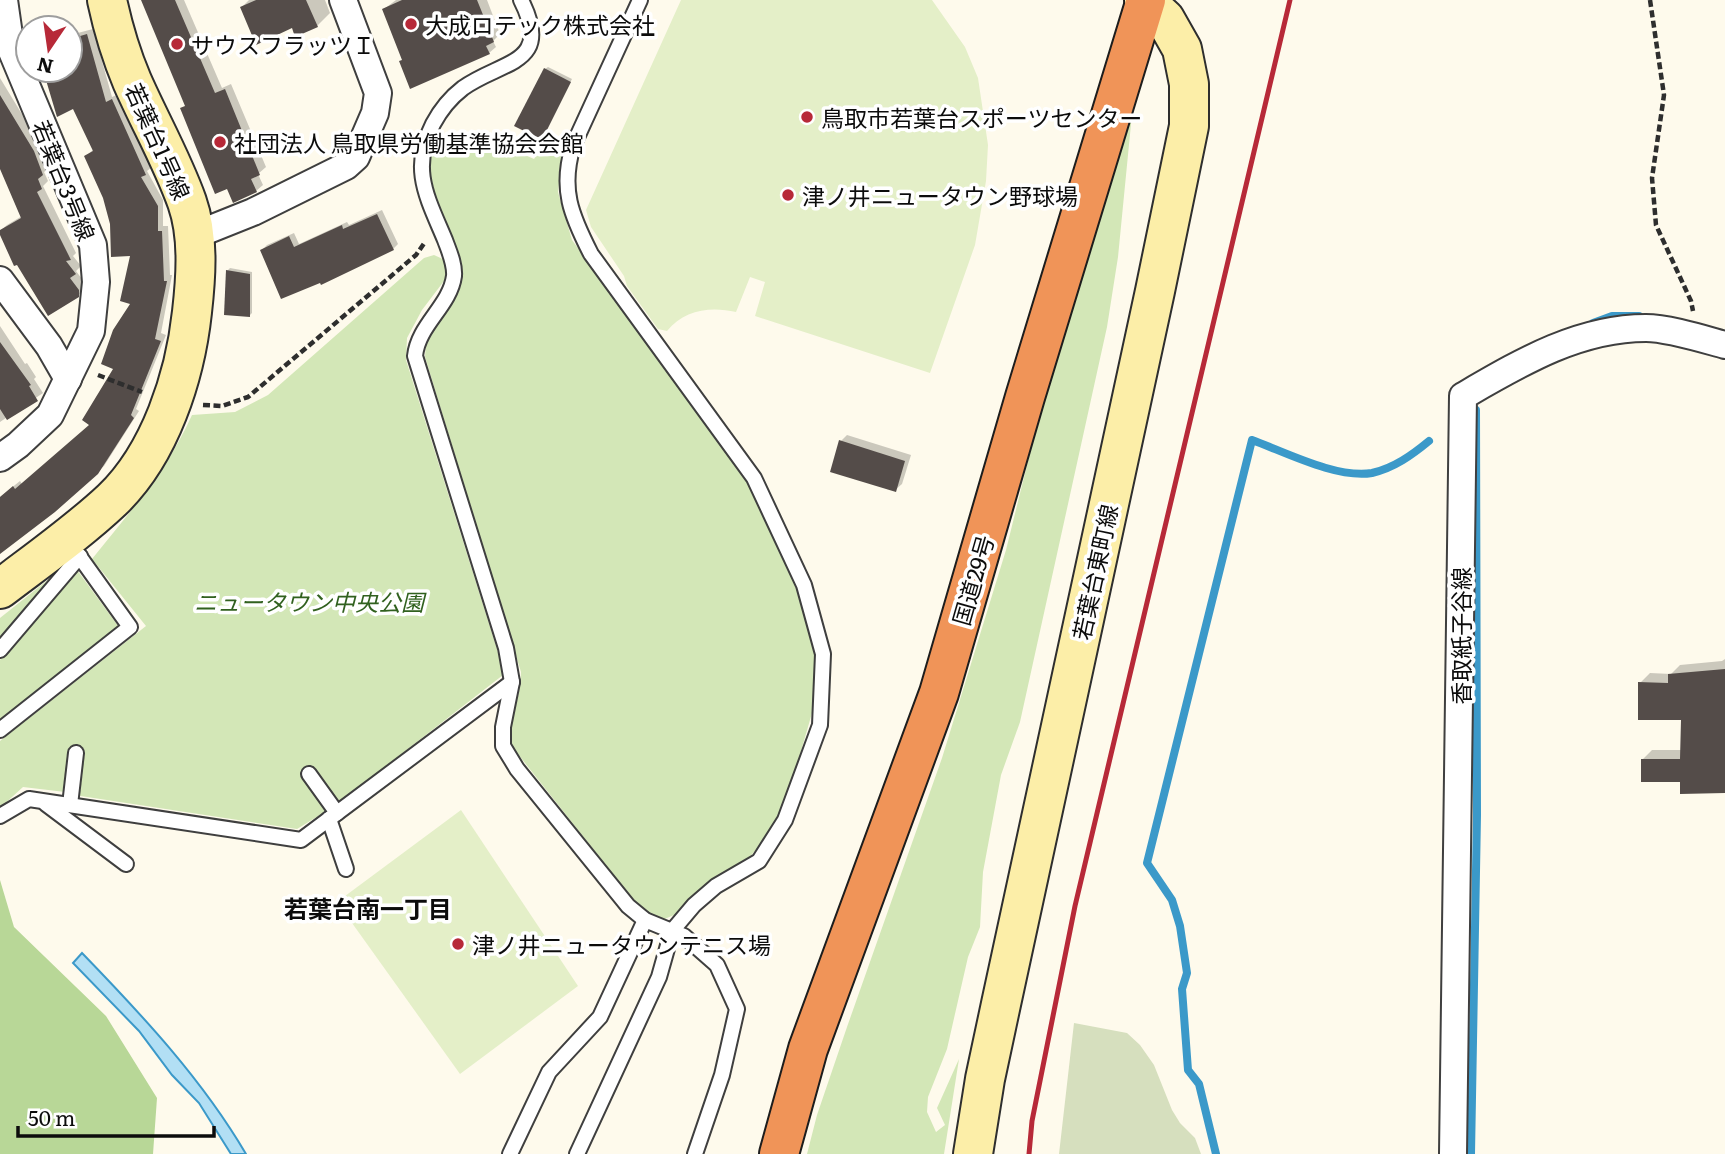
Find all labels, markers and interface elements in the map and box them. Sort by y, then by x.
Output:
place label: 大成ロテック株式会社 [425,7,655,41]
north arrow [14,14,84,84]
marker: 大成ロテック株式会社 [403,16,419,32]
place label: サウスフラッツＩ [191,27,375,61]
marker: サウスフラッツＩ [169,36,185,52]
text: N [34,51,56,82]
street label: 若葉台1号線 [118,77,200,205]
place label: 鳥取市若葉台スポーツセンター [821,100,1143,134]
marker: 鳥取市若葉台スポーツセンター [799,109,815,125]
street label: 若葉台3号線 [25,115,105,245]
place label: 社団法人 鳥取県労働基準協会会館 [234,125,584,159]
marker: 社団法人 鳥取県労働基準協会会館 [212,134,228,150]
place label: 津ノ井ニュータウン野球場 [802,178,1078,212]
marker: 津ノ井ニュータウン野球場 [780,187,796,203]
street label: 若葉台東町線 [1063,501,1125,643]
street label: 国道29号 [943,531,1001,629]
street label: 香取紙子谷線 [1443,567,1477,705]
park label: ニュータウン中央公園 [194,584,427,618]
district label: 若葉台南一丁目 [284,890,452,925]
place label: 津ノ井ニュータウンテニス場 [472,927,771,961]
marker: 津ノ井ニュータウンテニス場 [450,936,466,952]
scale bar [18,1094,214,1138]
text: 50 m [28,1101,75,1132]

